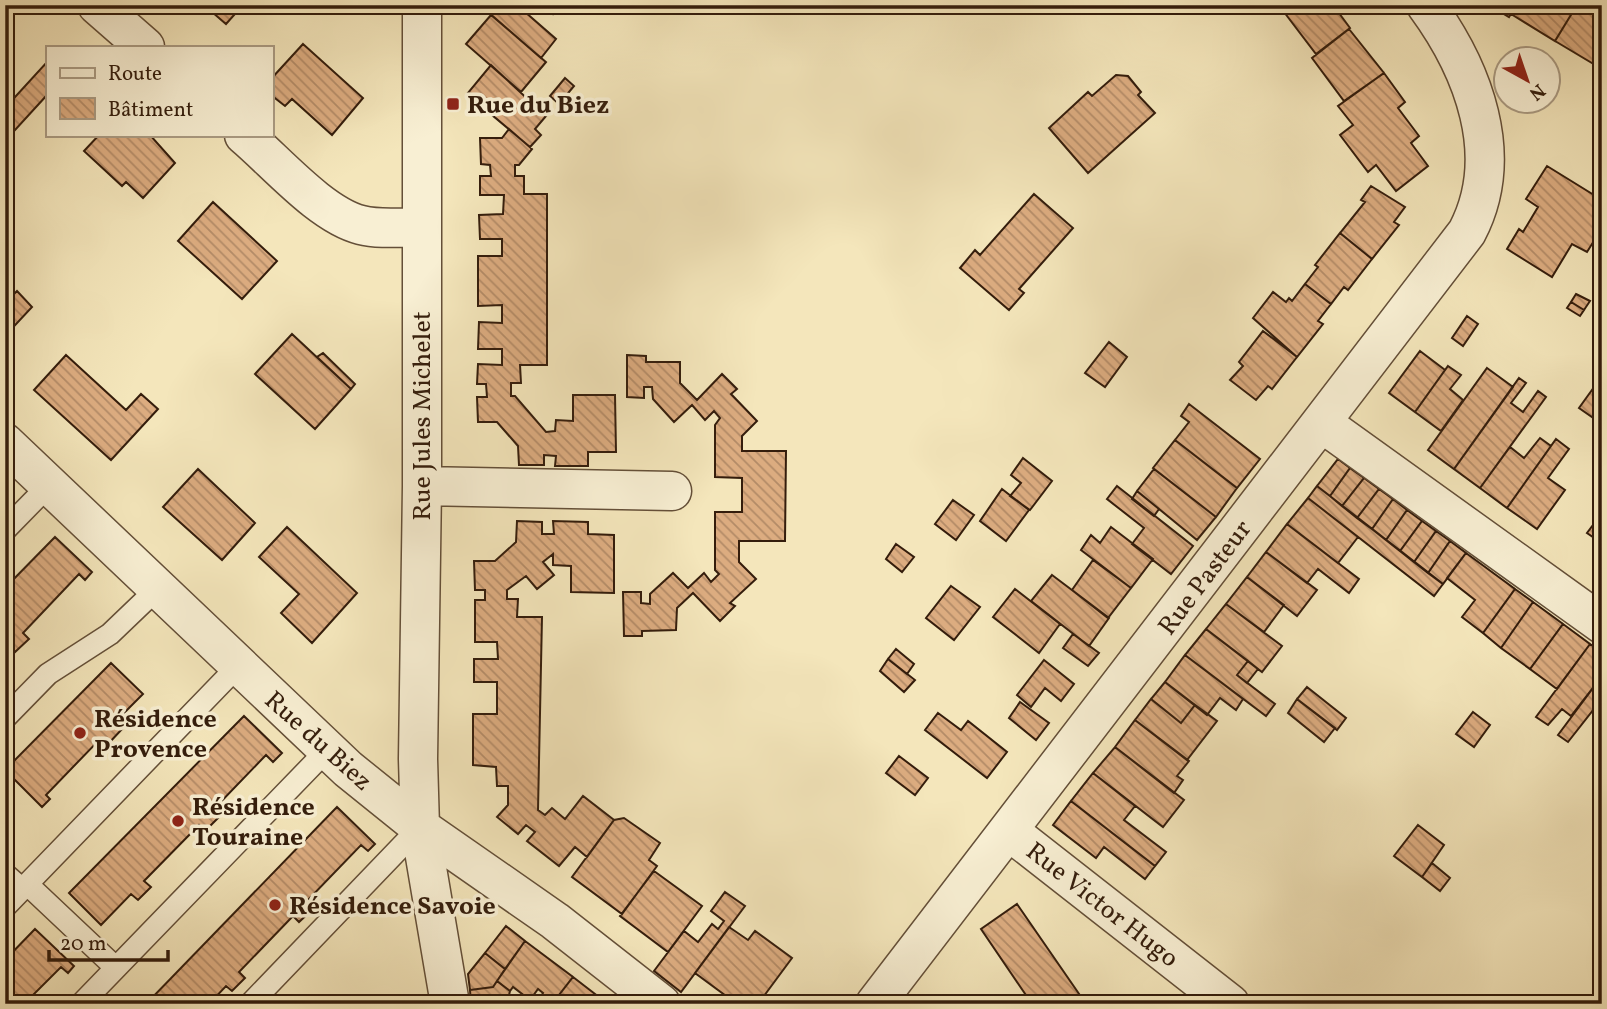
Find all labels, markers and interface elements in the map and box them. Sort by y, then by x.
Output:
legend [46,46,273,136]
north arrow [1492,46,1562,116]
text: Route [108,60,162,89]
text: N [1523,77,1550,106]
place label: Rue du Biez [467,88,609,124]
text: Bâtiment [108,96,193,125]
marker: Rue du Biez [445,96,461,112]
street label: Rue Jules Michelet [405,311,441,521]
street label: Rue Pasteur [1150,513,1261,643]
street label: Rue du Biez [256,683,379,800]
place label: Résidence Provence [94,702,217,768]
marker: Résidence Provence [72,725,88,741]
place label: Résidence Touraine [192,790,315,856]
marker: Résidence Touraine [170,813,186,829]
street label: Rue Victor Hugo [1018,834,1186,977]
place label: Résidence Savoie [289,889,496,925]
marker: Résidence Savoie [267,897,283,913]
scale bar [49,918,168,962]
text: 20 m [60,930,106,959]

